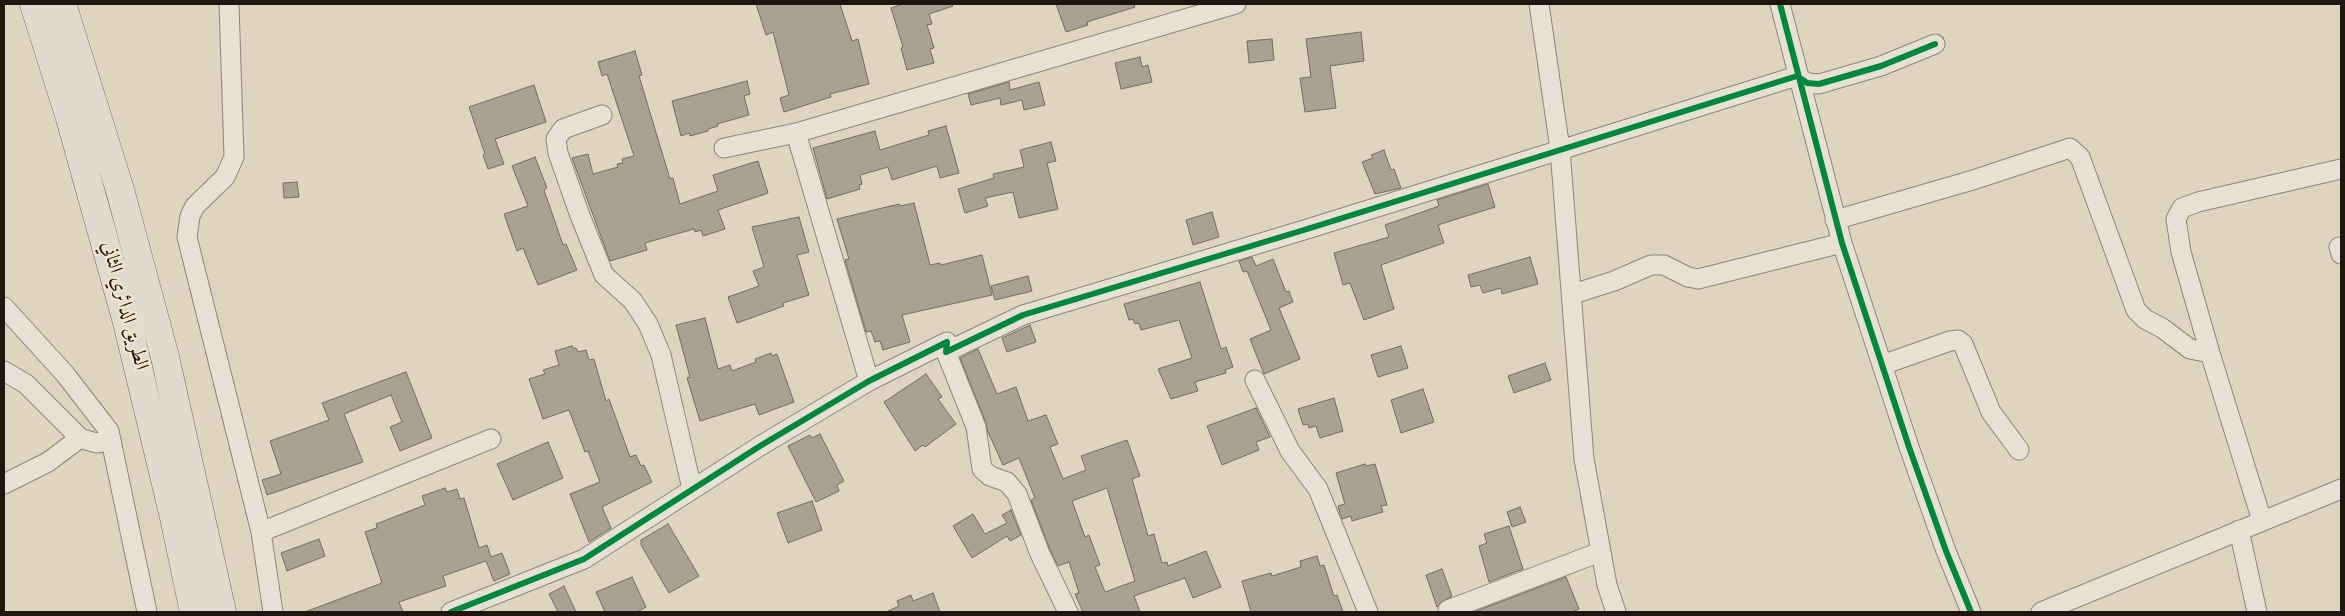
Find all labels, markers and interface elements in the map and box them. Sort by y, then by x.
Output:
street label: الطريق الدائري الثاني [94,239,152,373]

